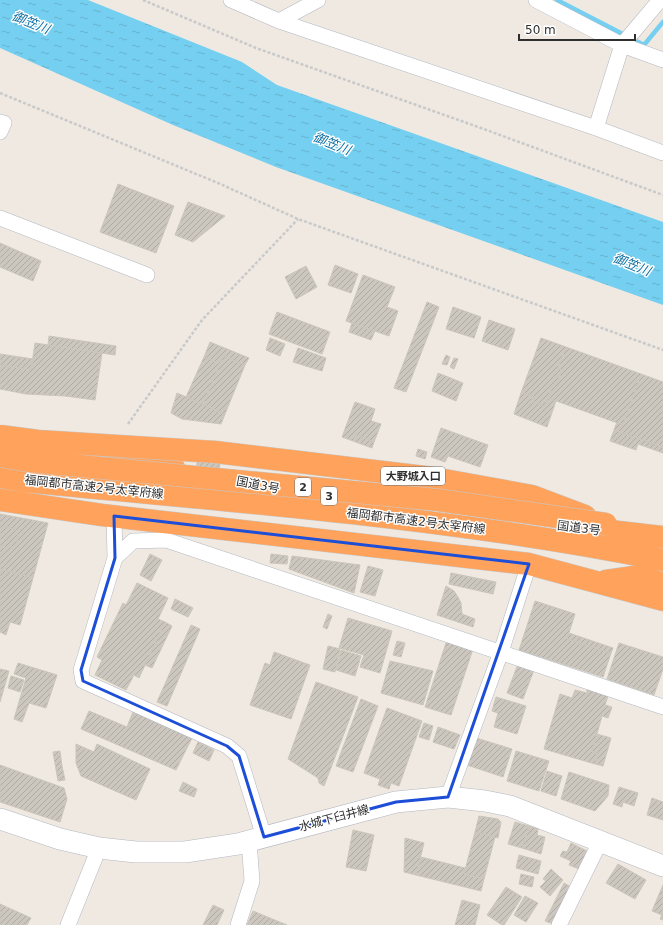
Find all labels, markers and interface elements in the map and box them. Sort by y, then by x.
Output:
water label: 御笠川 [10,8,54,37]
scale bar [519,16,635,42]
text: 50 m [525,23,556,37]
water label: 御笠川 [311,129,355,158]
water label: 御笠川 [611,250,655,279]
road number: 大野城入口 [381,467,445,485]
street label: 福岡都市高速2号太宰府線 [24,473,164,501]
street label: 国道3号 [235,474,281,496]
road number: 2 [295,478,311,496]
road number: 3 [321,487,337,505]
street label: 福岡都市高速2号太宰府線 [346,506,486,536]
street label: 国道3号 [556,518,602,538]
street label: 水城下臼井線 [297,802,371,834]

